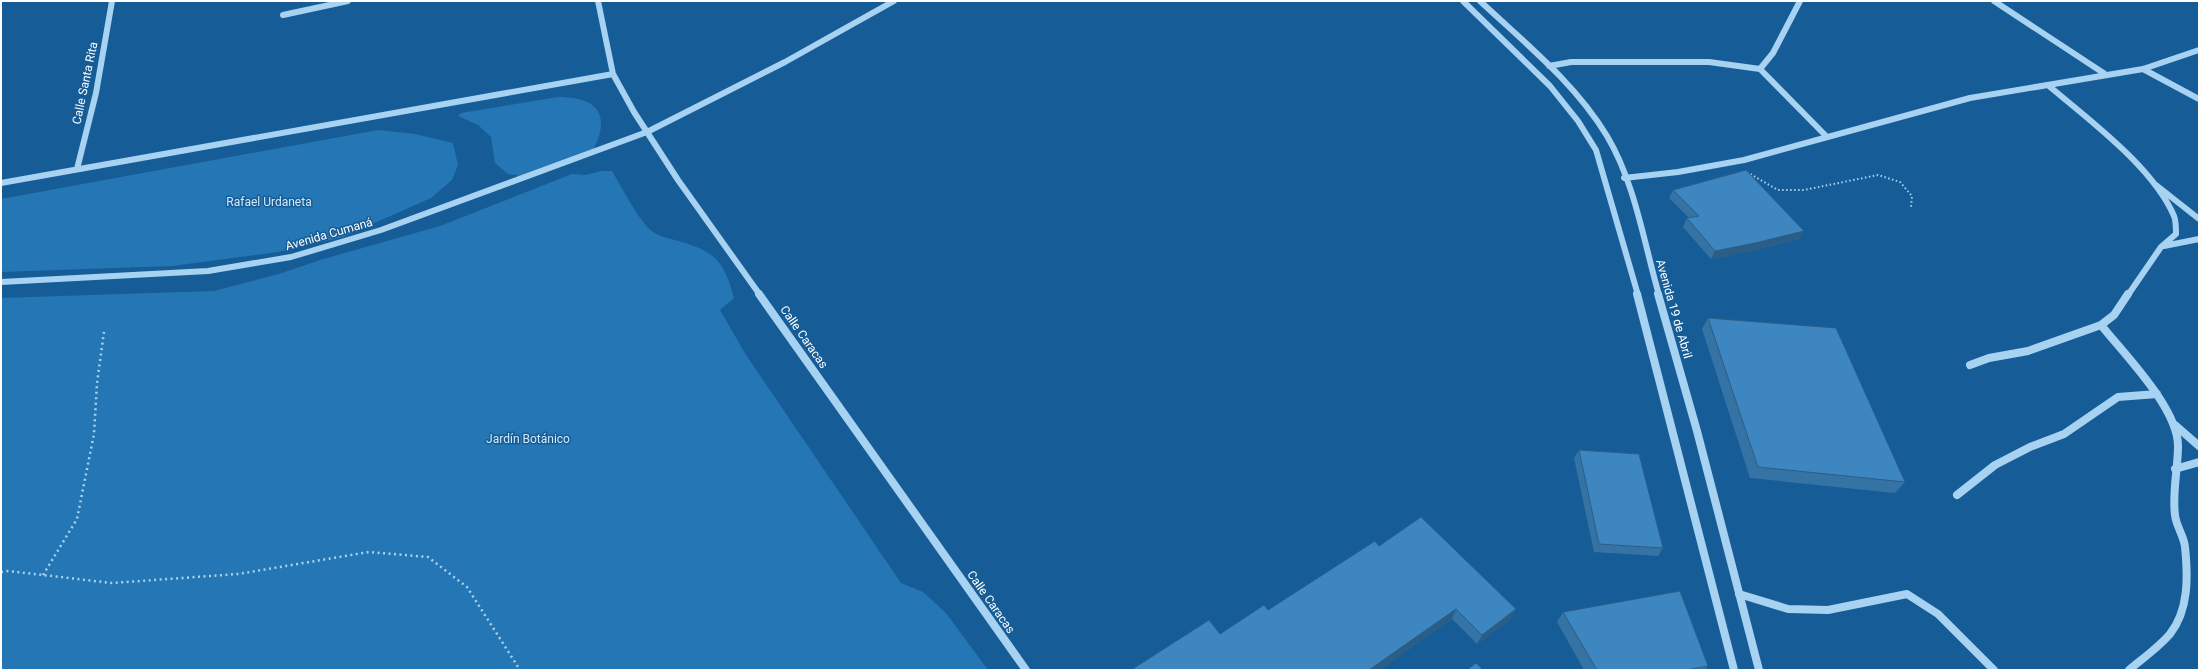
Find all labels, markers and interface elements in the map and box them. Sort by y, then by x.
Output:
street label: Calle Santa Rita [69,40,101,126]
park label: Rafael Urdaneta [226,195,312,209]
street label: Avenida Cumaná [284,215,374,253]
street label: Avenida 19 de Abril [1653,258,1695,360]
street label: Calle Caracas [777,303,831,371]
park label: Jardín Botánico [486,432,570,446]
street label: Calle Caracas [964,568,1018,636]

